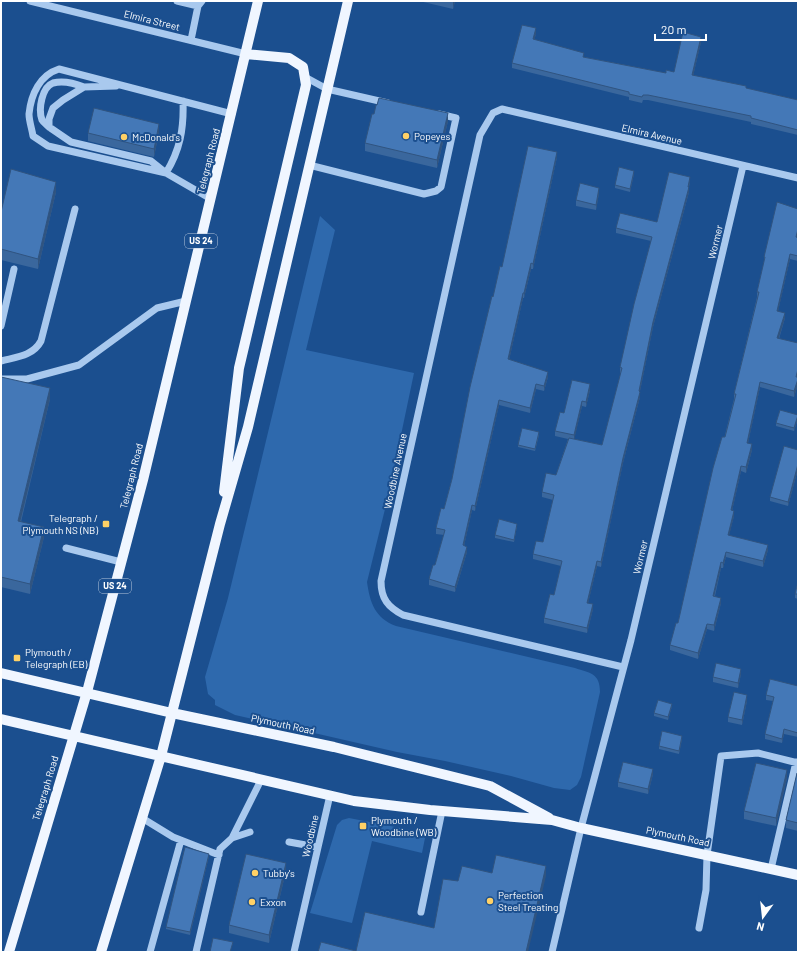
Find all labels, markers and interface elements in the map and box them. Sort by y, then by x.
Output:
street label: Elmira Street [123,7,182,33]
scale bar [655,16,706,42]
text: 20 m [661,22,687,36]
street label: Elmira Avenue [621,121,683,147]
street label: Telegraph Road [194,127,222,195]
place label: Popeyes [414,130,451,142]
place label: McDonald's [132,131,180,143]
marker: Popeyes [401,131,411,141]
marker: McDonald's [119,132,129,142]
street label: Wormer [705,223,725,260]
road number: US 24 [185,234,217,248]
street label: Woodbine Avenue [381,432,409,510]
street label: Telegraph Road [117,442,145,510]
place label: Telegraph / Plymouth NS (NB) [22,512,98,536]
marker: Telegraph / Plymouth NS (NB) [101,519,111,529]
street label: Wormer [630,538,650,575]
road number: US 24 [99,579,131,593]
place label: Plymouth / Telegraph (EB) [25,646,88,670]
marker: Plymouth / Telegraph (EB) [12,653,22,663]
street label: Plymouth Road [250,711,316,737]
street label: Telegraph Road [29,754,61,822]
street label: Woodbine [299,814,321,858]
place label: Plymouth / Woodbine (WB) [371,814,437,838]
marker: Plymouth / Woodbine (WB) [358,821,368,831]
street label: Plymouth Road [645,823,711,849]
place label: Tubby's [263,867,295,879]
marker: Tubby's [250,868,260,878]
place label: Perfection Steel Treating [498,889,558,913]
place label: Exxon [260,896,286,908]
marker: Perfection Steel Treating [485,896,495,906]
marker: Exxon [247,897,257,907]
north arrow [743,897,783,937]
text: N [755,920,766,934]

